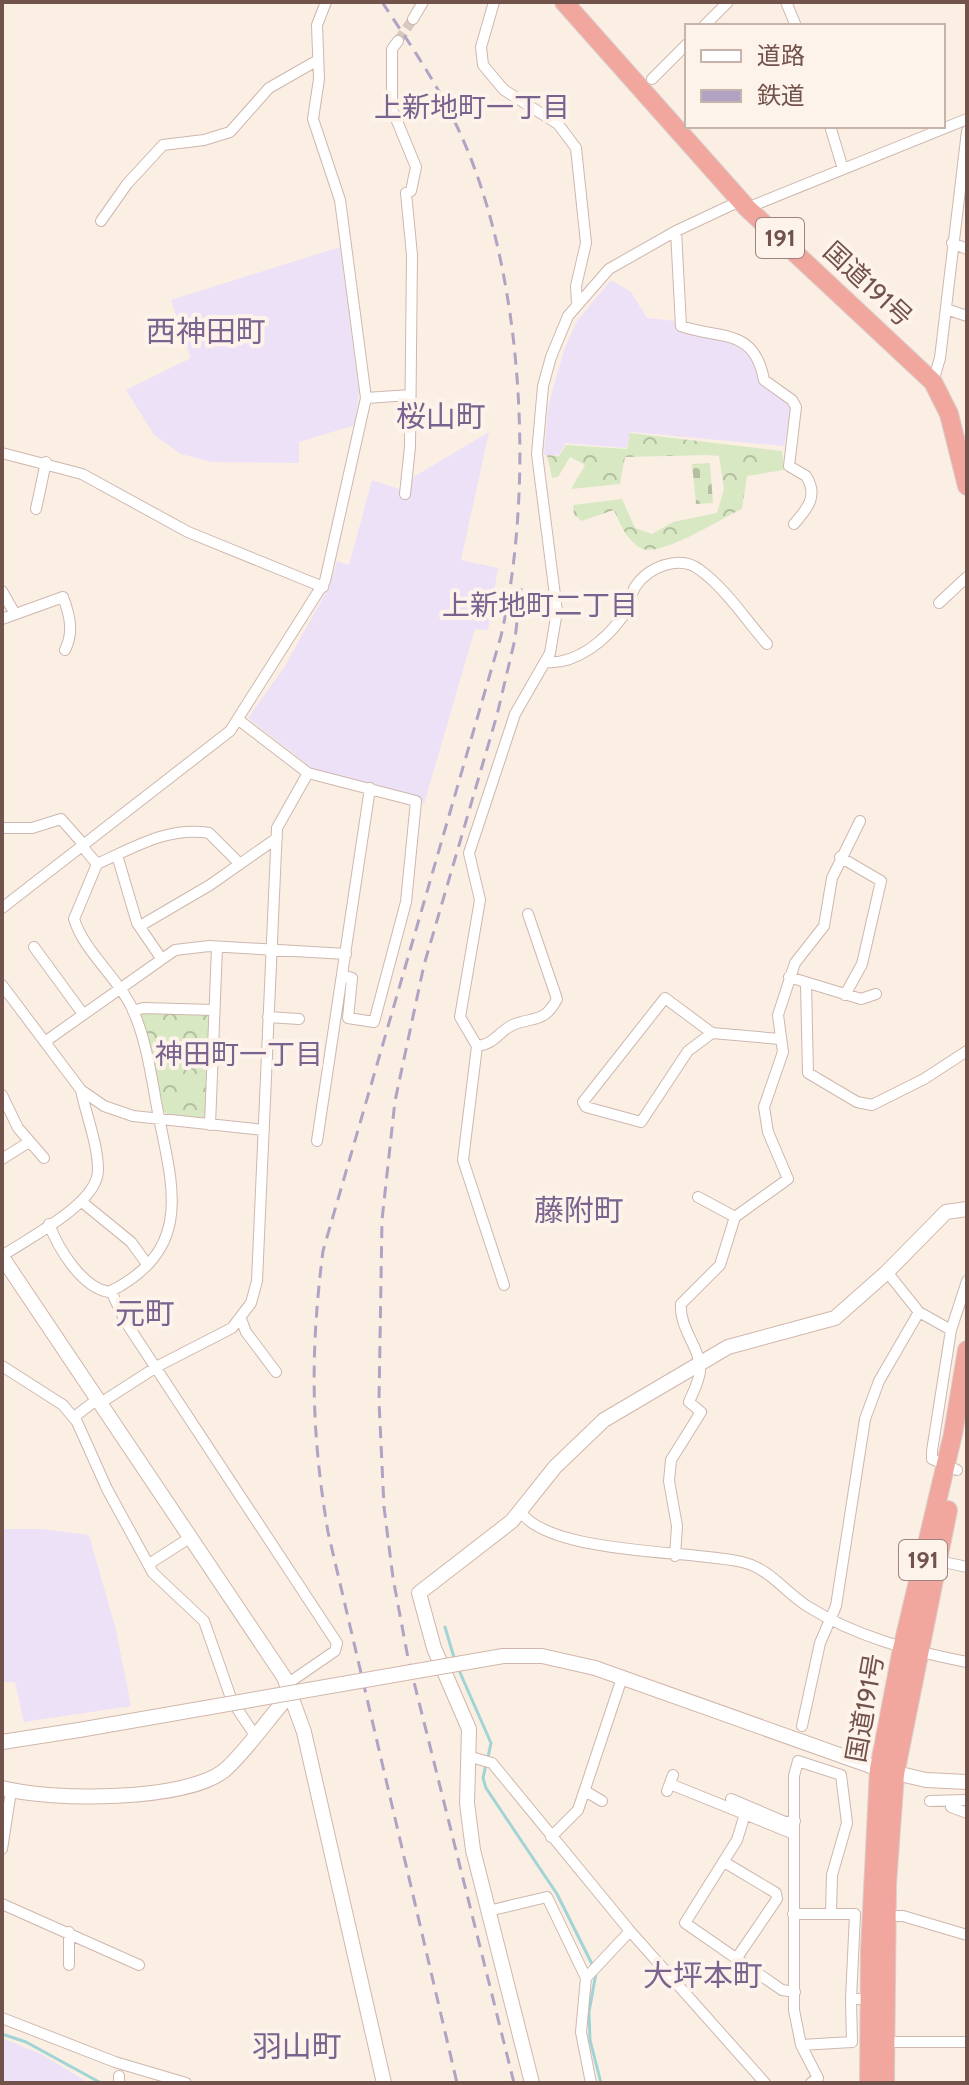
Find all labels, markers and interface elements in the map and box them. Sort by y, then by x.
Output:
legend [685,24,945,128]
text: 道路 [757,41,805,70]
text: 鉄道 [757,81,805,110]
district label: 上新地町一丁目 [374,90,570,124]
road number: 191 [756,218,804,258]
street label: 国道191号 [817,235,919,333]
district label: 西神田町 [146,313,266,350]
district label: 桜山町 [396,398,486,435]
district label: 上新地町二丁目 [442,588,638,622]
district label: 神田町一丁目 [155,1037,323,1071]
district label: 藤附町 [534,1192,624,1229]
district label: 元町 [115,1295,175,1332]
road number: 191 [899,1540,947,1580]
street label: 国道191号 [840,1651,890,1765]
district label: 大坪本町 [643,1957,763,1994]
district label: 羽山町 [252,2028,342,2065]

